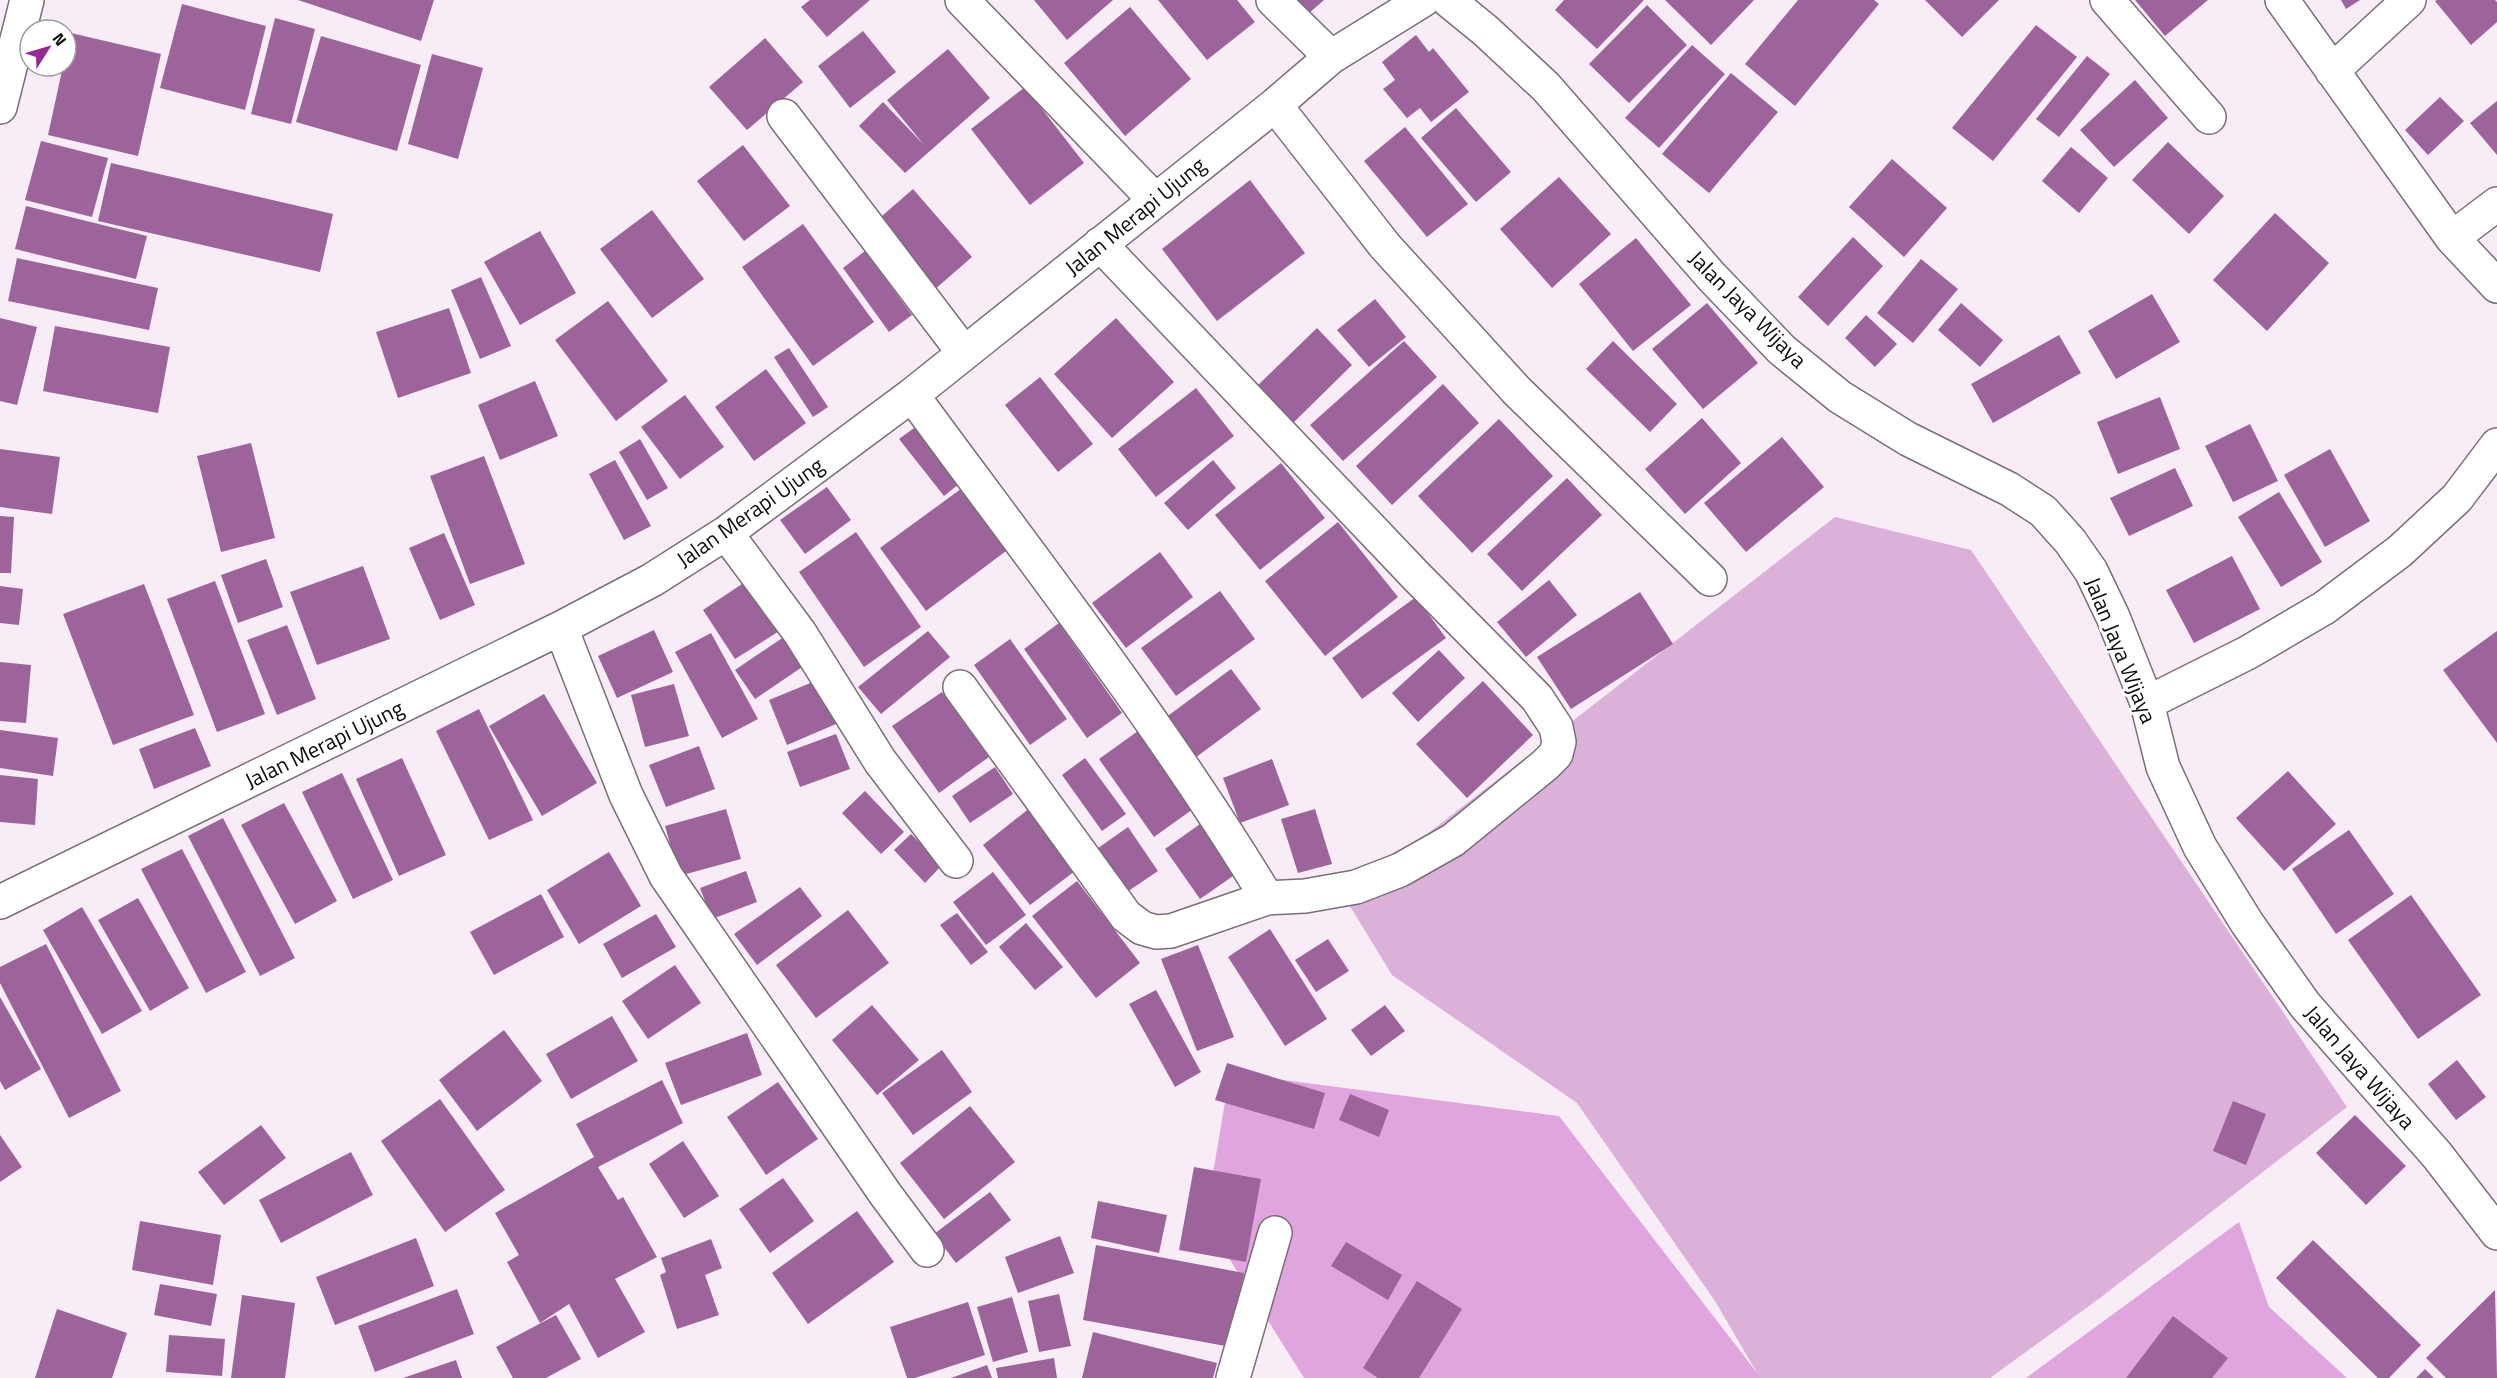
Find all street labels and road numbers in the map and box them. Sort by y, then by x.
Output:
street label: Jalan Merapi Ujung [1057,148,1213,284]
street label: Jalan Jaya Wijaya [1681,242,1815,376]
street label: Jalan Merapi Ujung [669,448,831,576]
street label: Jalan Jaya Wijaya [2076,572,2166,728]
street label: Jalan Merapi Ujung [239,691,409,797]
street label: Jalan Jaya Wijaya [2296,997,2424,1137]

